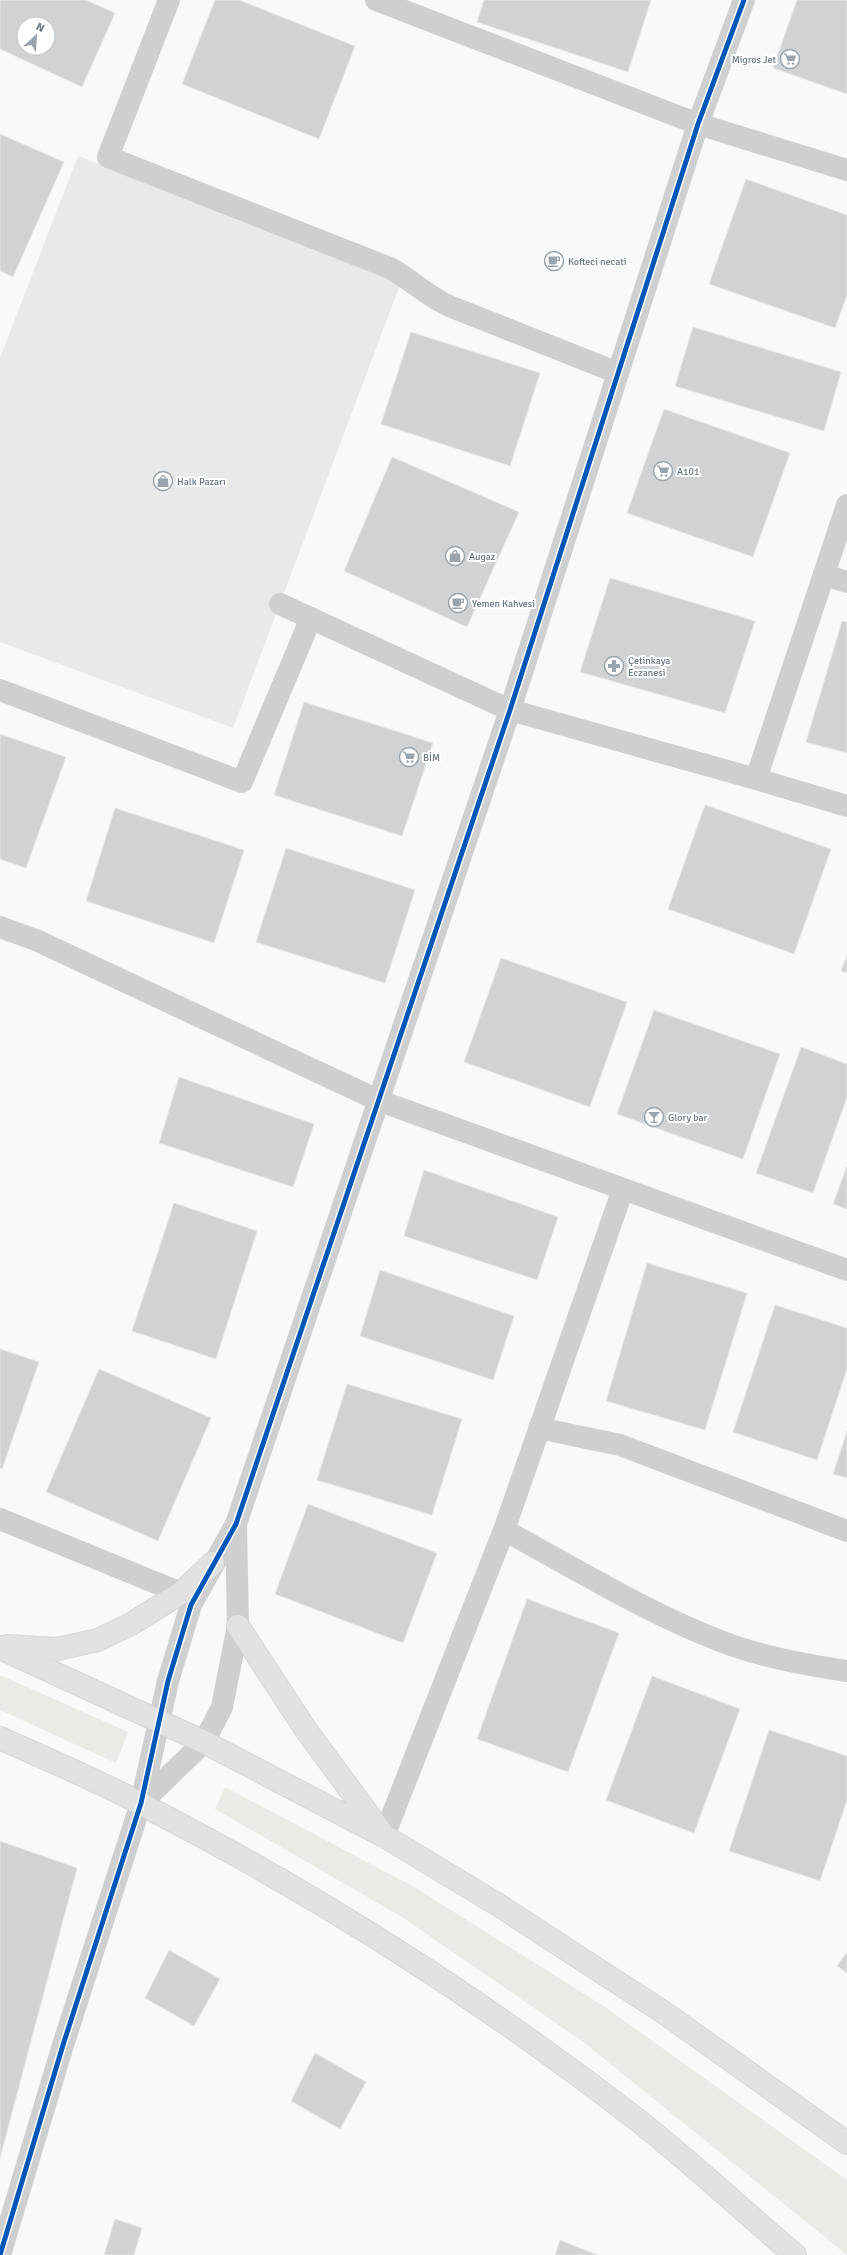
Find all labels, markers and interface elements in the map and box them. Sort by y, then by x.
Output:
north arrow [16,16,56,56]
text: N [34,20,46,35]
supermarket icon: Migros Jet [779,48,801,70]
place label: Migros Jet [732,54,776,66]
cafe icon: Kofteci necati [543,250,565,272]
place label: Kofteci necati [568,256,627,268]
supermarket icon: A101 [652,460,674,482]
place label: A101 [677,466,699,478]
shop icon: Halk Pazarı [152,470,174,492]
place label: Halk Pazarı [177,476,226,488]
shop icon: Augaz [444,545,466,567]
place label: Augaz [469,551,496,563]
cafe icon: Yemen Kahvesi [447,592,469,614]
place label: Yemen Kahvesi [472,598,535,610]
pharmacy icon: Çetinkaya Eczanesi [603,655,625,677]
place label: Çetinkaya Eczanesi [628,655,670,679]
supermarket icon: BİM [398,746,420,768]
place label: BİM [423,752,440,764]
bar icon: Glory bar [643,1106,665,1128]
place label: Glory bar [668,1112,708,1124]

